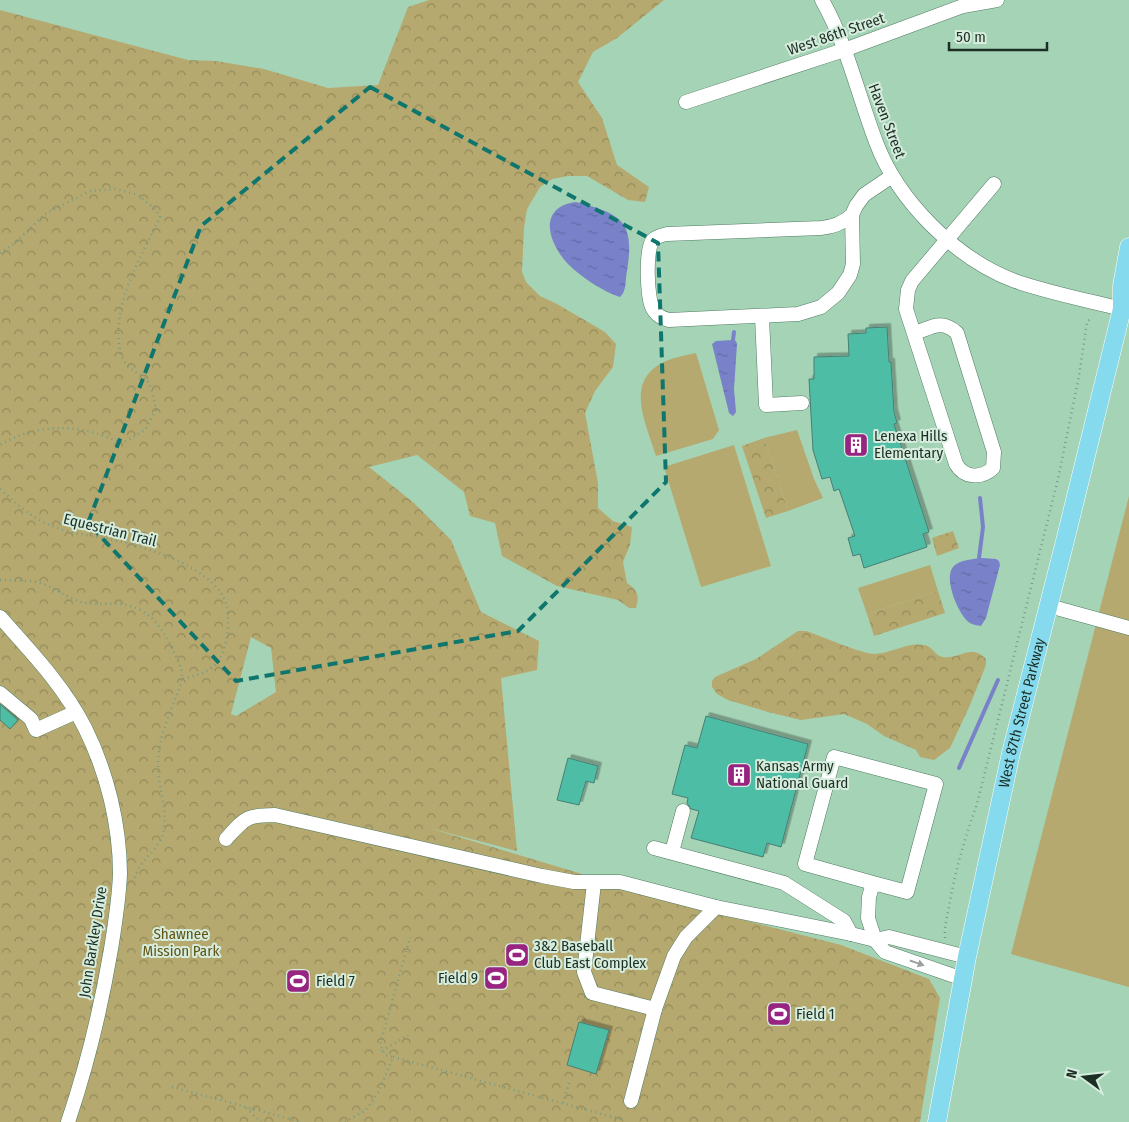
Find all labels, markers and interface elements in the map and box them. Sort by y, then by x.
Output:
street label: West 86th Street [785,9,887,59]
scale bar [949,20,1046,52]
text: 50 m [956,28,986,46]
street label: Haven Street [865,81,910,161]
place label: Lenexa Hills Elementary [874,427,947,462]
building icon: Lenexa Hills Elementary [843,432,869,458]
street label: Equestrian Trail [61,510,159,550]
street label: West 87th Street Parkway [995,636,1049,789]
place label: Kansas Army National Guard [756,757,848,792]
building icon: Kansas Army National Guard [726,762,752,788]
street label: John Barkley Drive [75,885,111,999]
park label: Shawnee Mission Park [143,925,219,960]
place label: 3&2 Baseball Club East Complex [534,937,647,972]
sports icon: 3&2 Baseball Club East Complex [504,942,530,968]
one-way arrow [909,960,924,967]
sports icon: Field 9 [483,965,509,991]
sports icon: Field 7 [285,968,311,994]
place label: Field 9 [438,969,478,987]
place label: Field 7 [316,972,355,990]
sports icon: Field 1 [766,1001,792,1027]
place label: Field 1 [796,1005,835,1023]
north arrow [1059,1052,1109,1102]
text: N [1063,1068,1081,1080]

